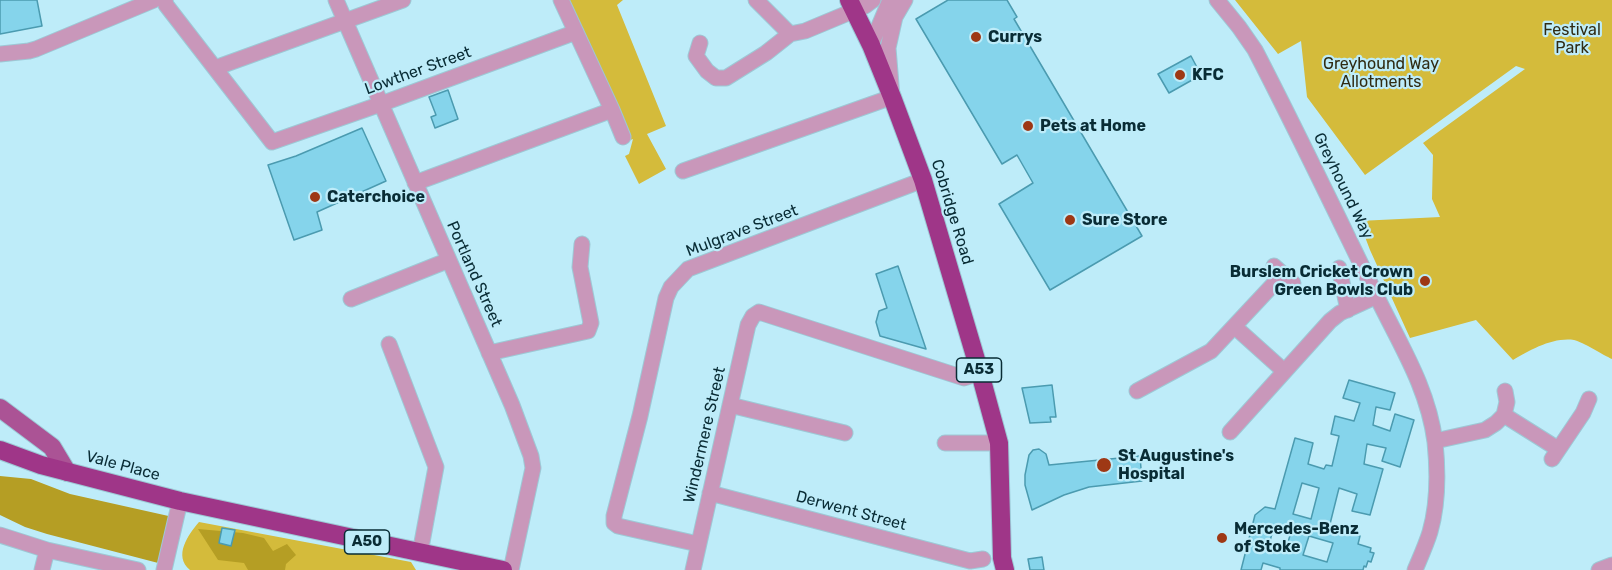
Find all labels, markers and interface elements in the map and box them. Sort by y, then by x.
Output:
park label: Festival Park [1543,20,1601,58]
place label: Currys [988,27,1042,47]
marker: Currys [969,30,983,44]
street label: Lowther Street [362,43,474,99]
park label: Greyhound Way Allotments [1323,54,1439,92]
place label: KFC [1192,65,1224,85]
marker: KFC [1173,68,1187,82]
place label: Pets at Home [1040,116,1146,136]
marker: Pets at Home [1021,119,1035,133]
street label: Greyhound Way [1309,130,1377,242]
street label: Cobridge Road [927,157,977,267]
place label: Caterchoice [327,187,425,207]
marker: Caterchoice [308,190,322,204]
street label: Mulgrave Street [683,201,801,261]
place label: Sure Store [1082,210,1168,230]
marker: Sure Store [1063,213,1077,227]
street label: Portland Street [442,218,506,330]
place label: Burslem Cricket Crown Green Bowls Club [1230,262,1413,300]
marker: Burslem Cricket Crown Green Bowls Club [1418,274,1432,288]
road number: A53 [956,358,1002,382]
street label: Windermere Street [680,365,730,505]
place label: St Augustine's Hospital [1118,446,1234,484]
street label: Vale Place [84,447,162,485]
marker: St Augustine's Hospital [1095,456,1113,474]
street label: Derwent Street [794,487,908,535]
place label: Mercedes-Benz of Stoke [1234,519,1359,557]
road number: A50 [344,530,389,554]
marker: Mercedes-Benz of Stoke [1215,531,1229,545]

